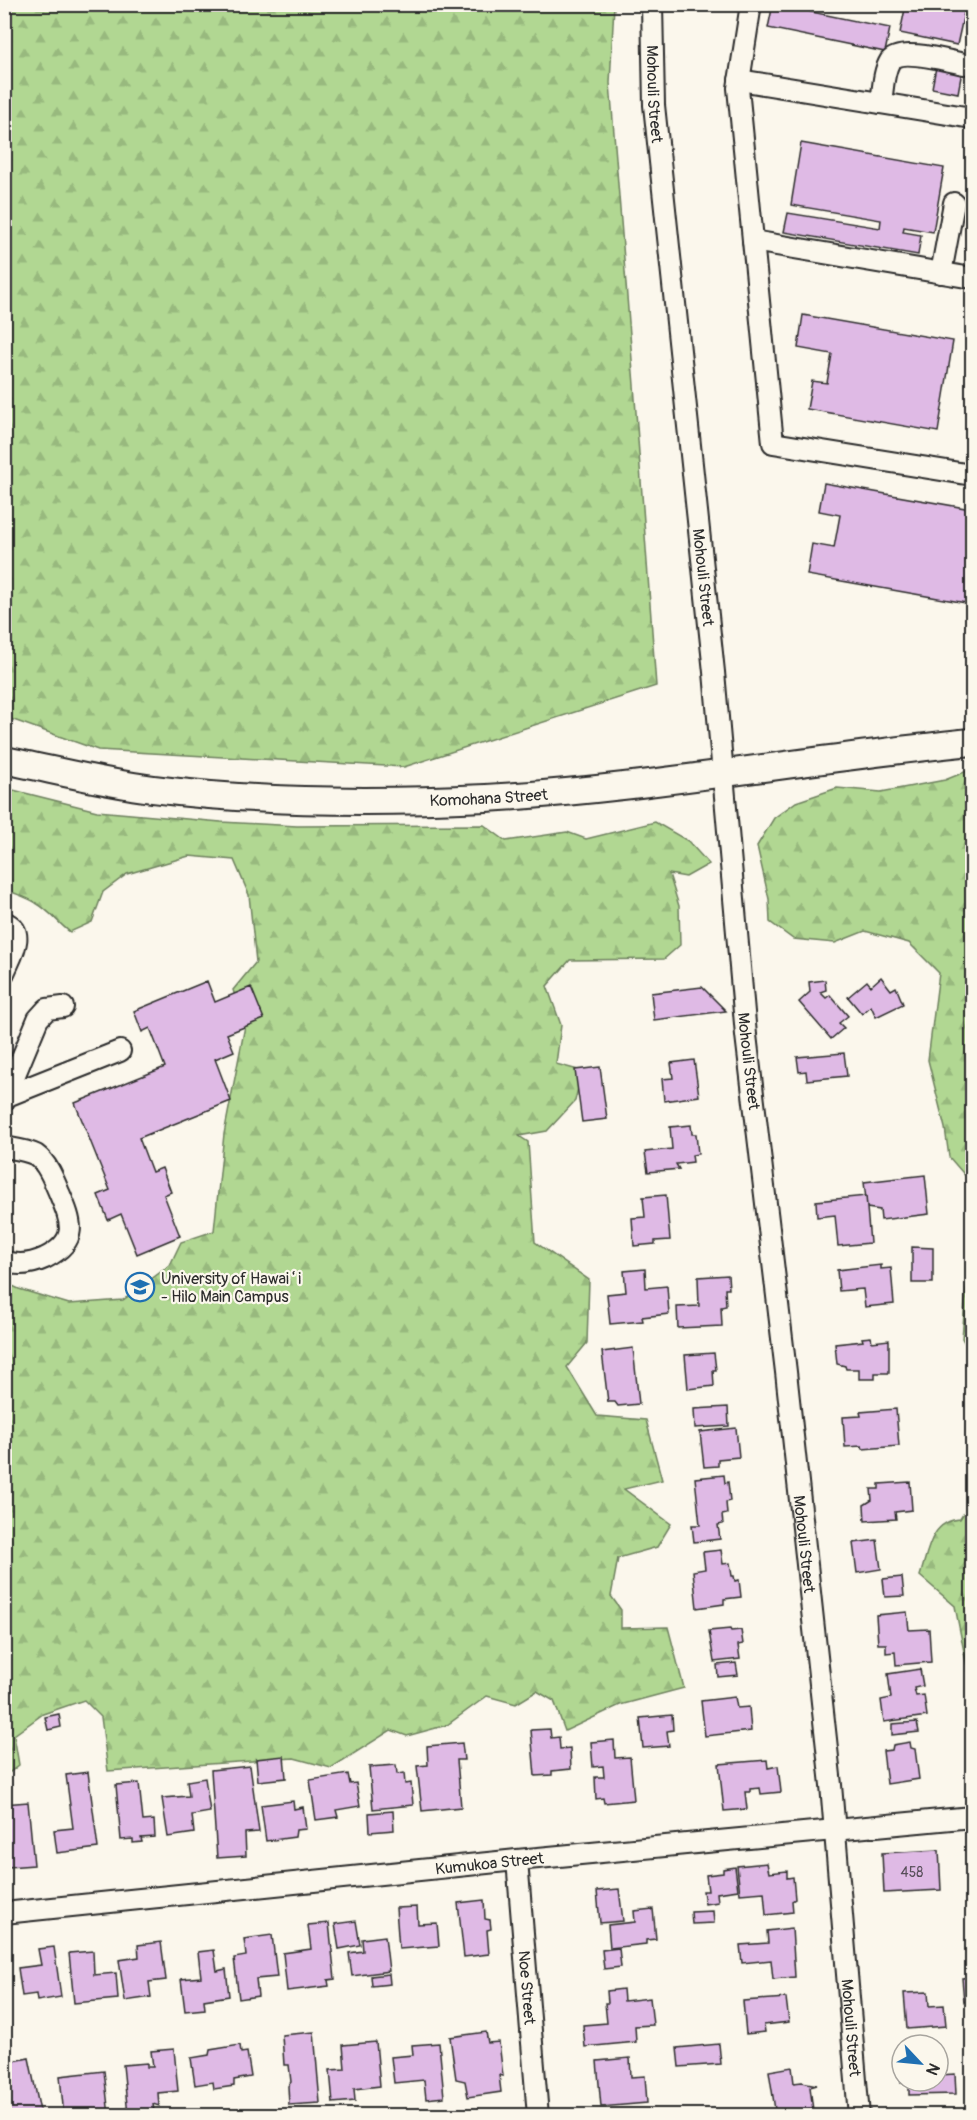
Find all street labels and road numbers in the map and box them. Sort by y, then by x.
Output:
street label: Mohouli Street [642,45,667,144]
street label: Mohouli Street [688,528,718,628]
street label: Komohana Street [429,785,549,811]
street label: Mohouli Street [733,1012,764,1112]
street label: Mohouli Street [789,1494,819,1594]
street label: Kumukoa Street [434,1848,545,1879]
street label: Noe Street [513,1950,540,2026]
street label: Mohouli Street [836,1978,865,2078]

